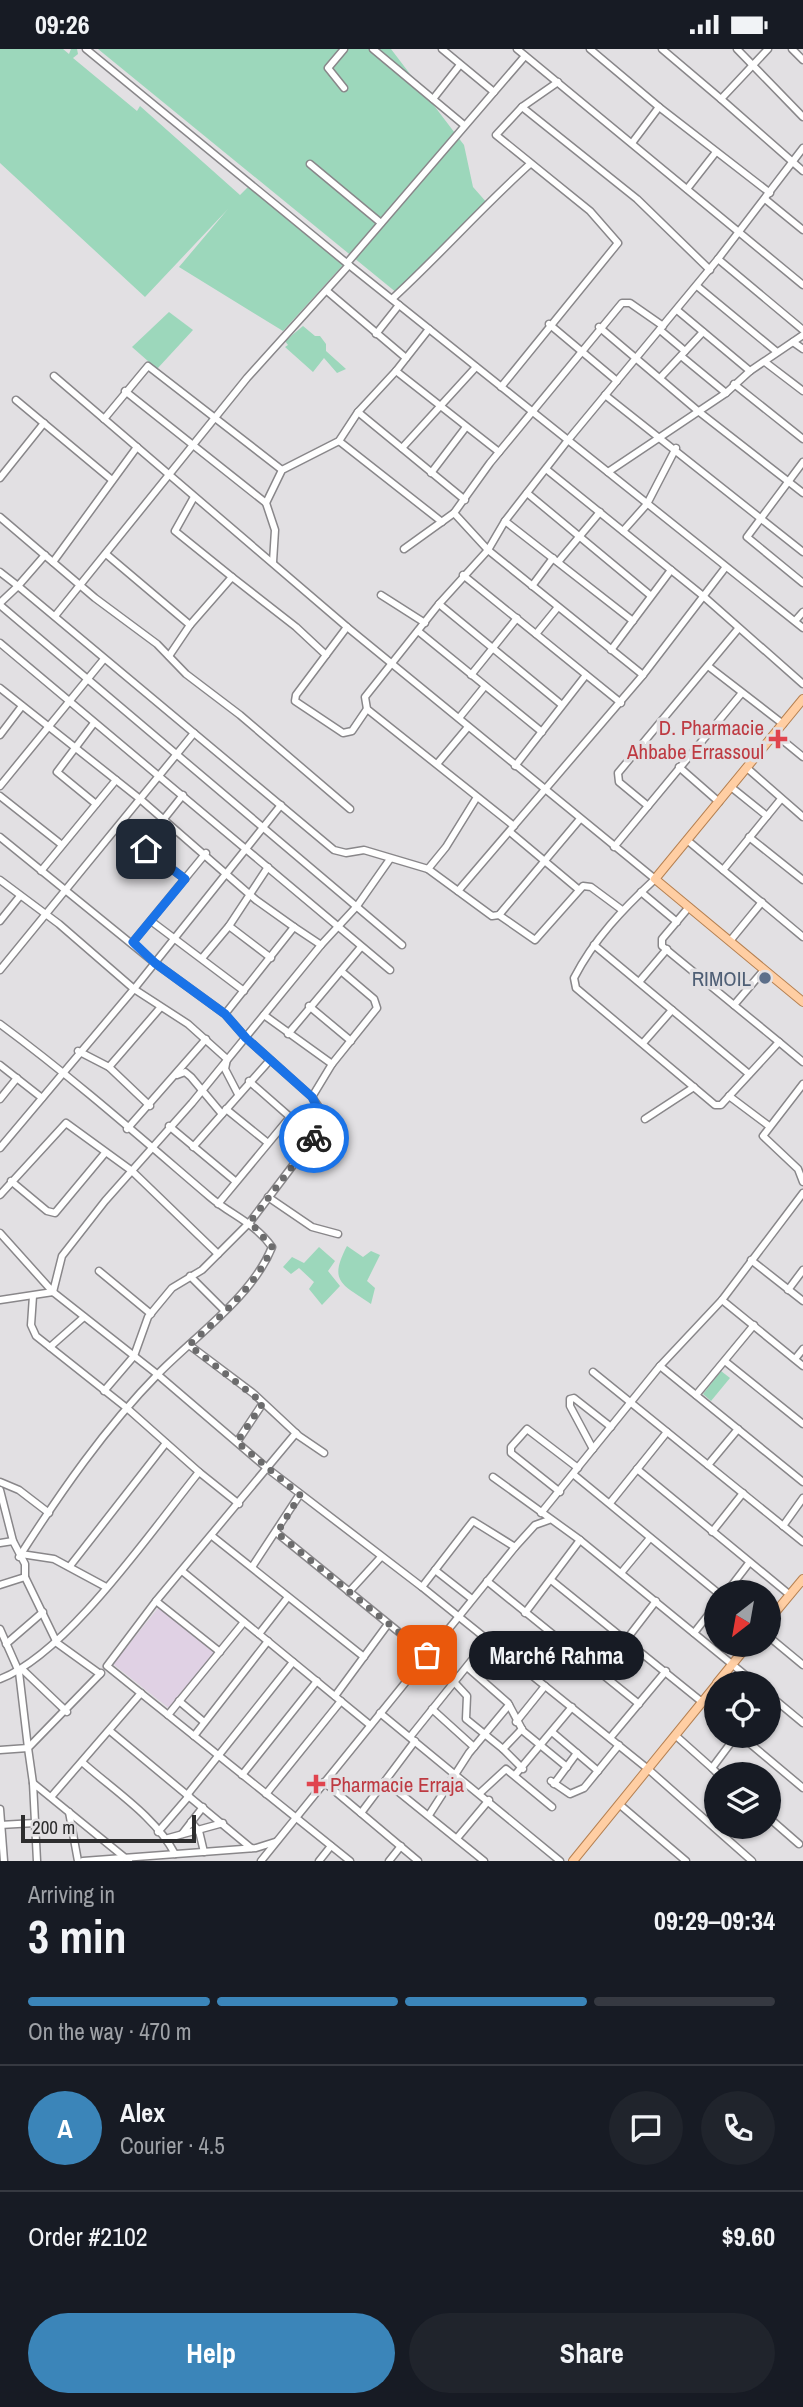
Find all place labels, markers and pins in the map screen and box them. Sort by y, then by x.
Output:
place label: D. Pharmacie Ahbabe Errassoul [626,713,764,766]
marker: D. Pharmacie Ahbabe Errassoul [770,731,786,747]
pin [116,819,176,879]
place label: RIMOIL [692,964,751,993]
marker: RIMOIL [757,970,773,986]
pin [397,1625,457,1685]
callout: Marché Rahma [469,1631,644,1679]
place label: Pharmacie Erraja [330,1770,464,1799]
marker: Pharmacie Erraja [308,1776,324,1792]

